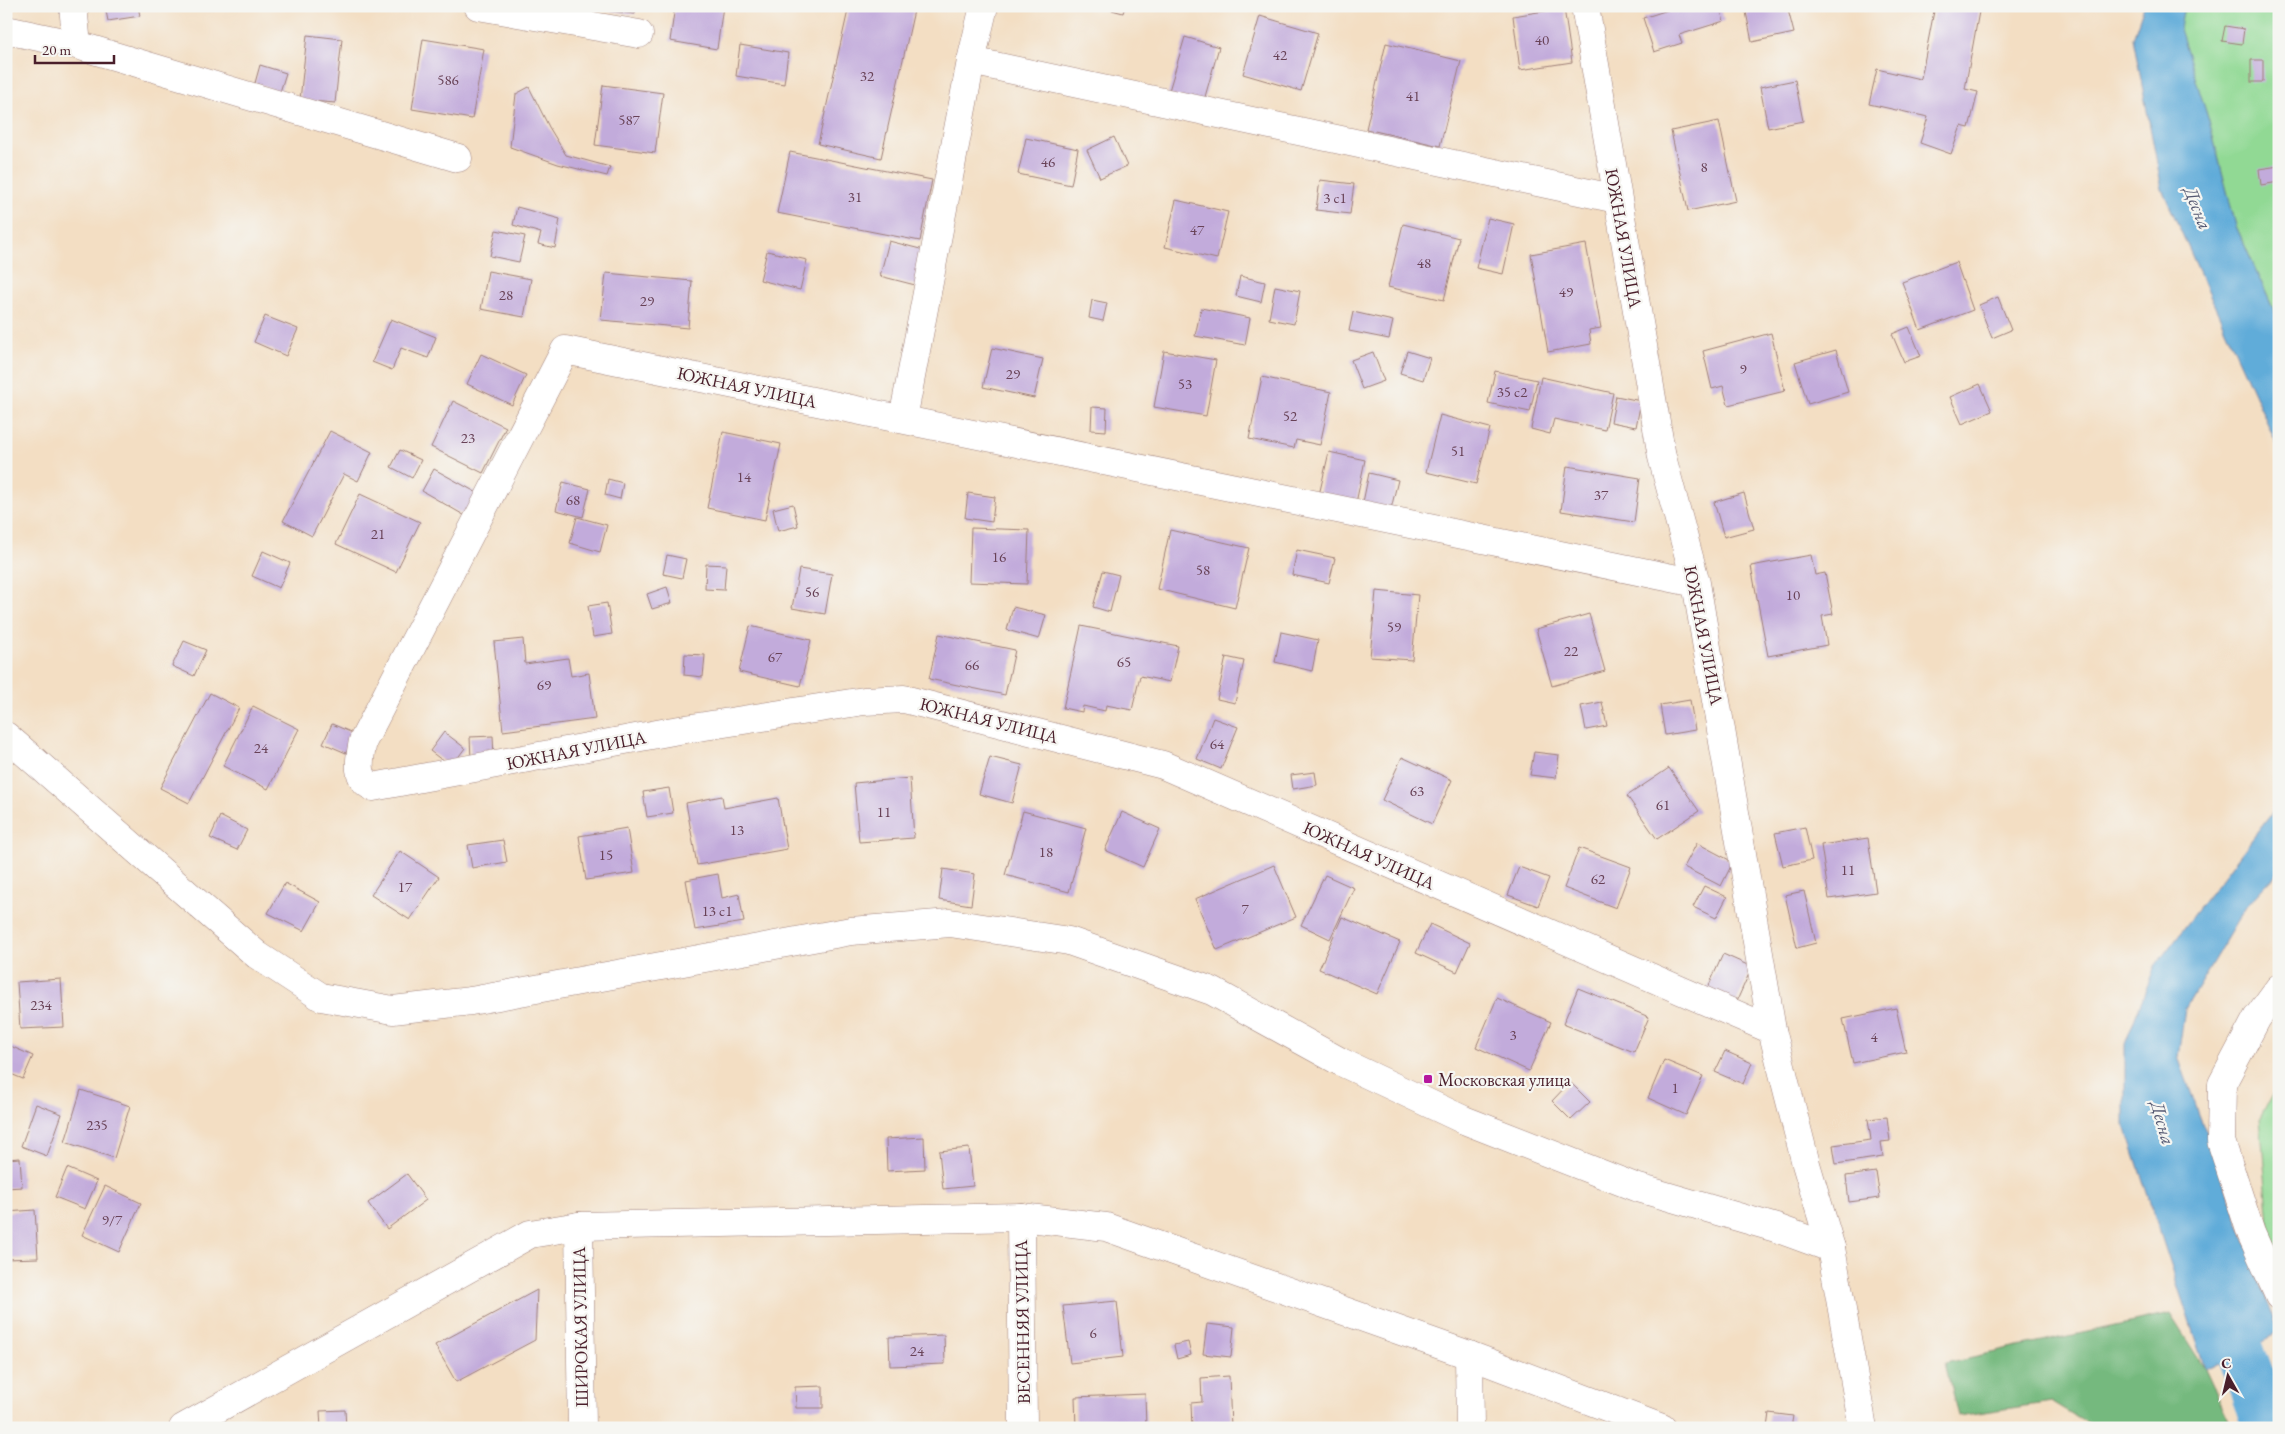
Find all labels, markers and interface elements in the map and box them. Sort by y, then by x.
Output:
house number: 40 [1535,30,1549,49]
scale bar [35,32,114,64]
text: 20 m [42,40,71,59]
house number: 42 [1273,45,1288,64]
house number: 32 [860,66,875,85]
house number: 586 [437,70,459,89]
house number: 41 [1406,86,1420,105]
house number: 587 [618,110,641,129]
house number: 46 [1041,152,1055,171]
house number: 8 [1700,157,1708,176]
street label: ЮЖНАЯ УЛИЦА [1600,166,1648,311]
water label: Десна [2177,181,2218,233]
house number: 31 [848,187,862,206]
house number: 3 с1 [1323,188,1347,207]
house number: 47 [1190,220,1205,239]
house number: 48 [1417,253,1431,272]
house number: 49 [1559,282,1573,301]
house number: 28 [499,285,513,304]
house number: 29 [640,291,654,310]
house number: 9 [1739,359,1747,378]
street label: ЮЖНАЯ УЛИЦА [675,361,819,413]
house number: 29 [1006,364,1020,383]
house number: 53 [1178,374,1192,393]
house number: 35 с2 [1497,382,1528,401]
house number: 52 [1283,406,1298,425]
house number: 23 [461,428,475,447]
house number: 51 [1451,441,1465,460]
house number: 14 [737,467,752,486]
house number: 37 [1594,485,1609,504]
house number: 68 [566,490,580,509]
house number: 21 [371,524,385,543]
house number: 16 [992,547,1006,566]
house number: 58 [1196,560,1210,579]
street label: ЮЖНАЯ УЛИЦА [1679,563,1729,707]
house number: 56 [805,582,819,601]
house number: 10 [1786,585,1800,604]
house number: 59 [1387,617,1401,636]
house number: 22 [1564,641,1579,660]
house number: 67 [768,647,783,666]
house number: 65 [1117,652,1131,671]
house number: 66 [965,655,979,674]
house number: 69 [537,675,551,694]
street label: ЮЖНАЯ УЛИЦА [917,692,1061,748]
street label: ЮЖНАЯ УЛИЦА [504,725,648,775]
house number: 64 [1210,734,1225,753]
house number: 24 [254,738,269,757]
house number: 63 [1410,781,1424,800]
house number: 61 [1656,795,1670,814]
house number: 11 [877,802,891,821]
street label: ЮЖНАЯ УЛИЦА [1299,816,1439,895]
house number: 13 [730,820,744,839]
house number: 18 [1039,842,1053,861]
house number: 15 [599,845,613,864]
house number: 11 [1841,860,1855,879]
house number: 62 [1591,869,1606,888]
house number: 17 [398,877,413,896]
house number: 7 [1241,899,1249,918]
house number: 13 с1 [702,901,732,920]
house number: 234 [30,995,53,1014]
house number: 3 [1509,1025,1517,1044]
house number: 4 [1870,1027,1878,1046]
place label: Московская улица [1438,1068,1572,1091]
marker: Московская улица [1422,1073,1434,1085]
house number: 1 [1671,1078,1679,1097]
water label: Десна [2144,1096,2181,1148]
house number: 235 [86,1115,108,1134]
house number: 9/7 [102,1210,123,1229]
street label: ВЕСЕННЯЯ УЛИЦА [1009,1239,1035,1404]
street label: ШИРОКАЯ УЛИЦА [567,1246,593,1408]
house number: 6 [1089,1323,1097,1342]
house number: 24 [910,1341,925,1360]
north arrow [2202,1352,2252,1402]
text: С [2220,1354,2232,1373]

